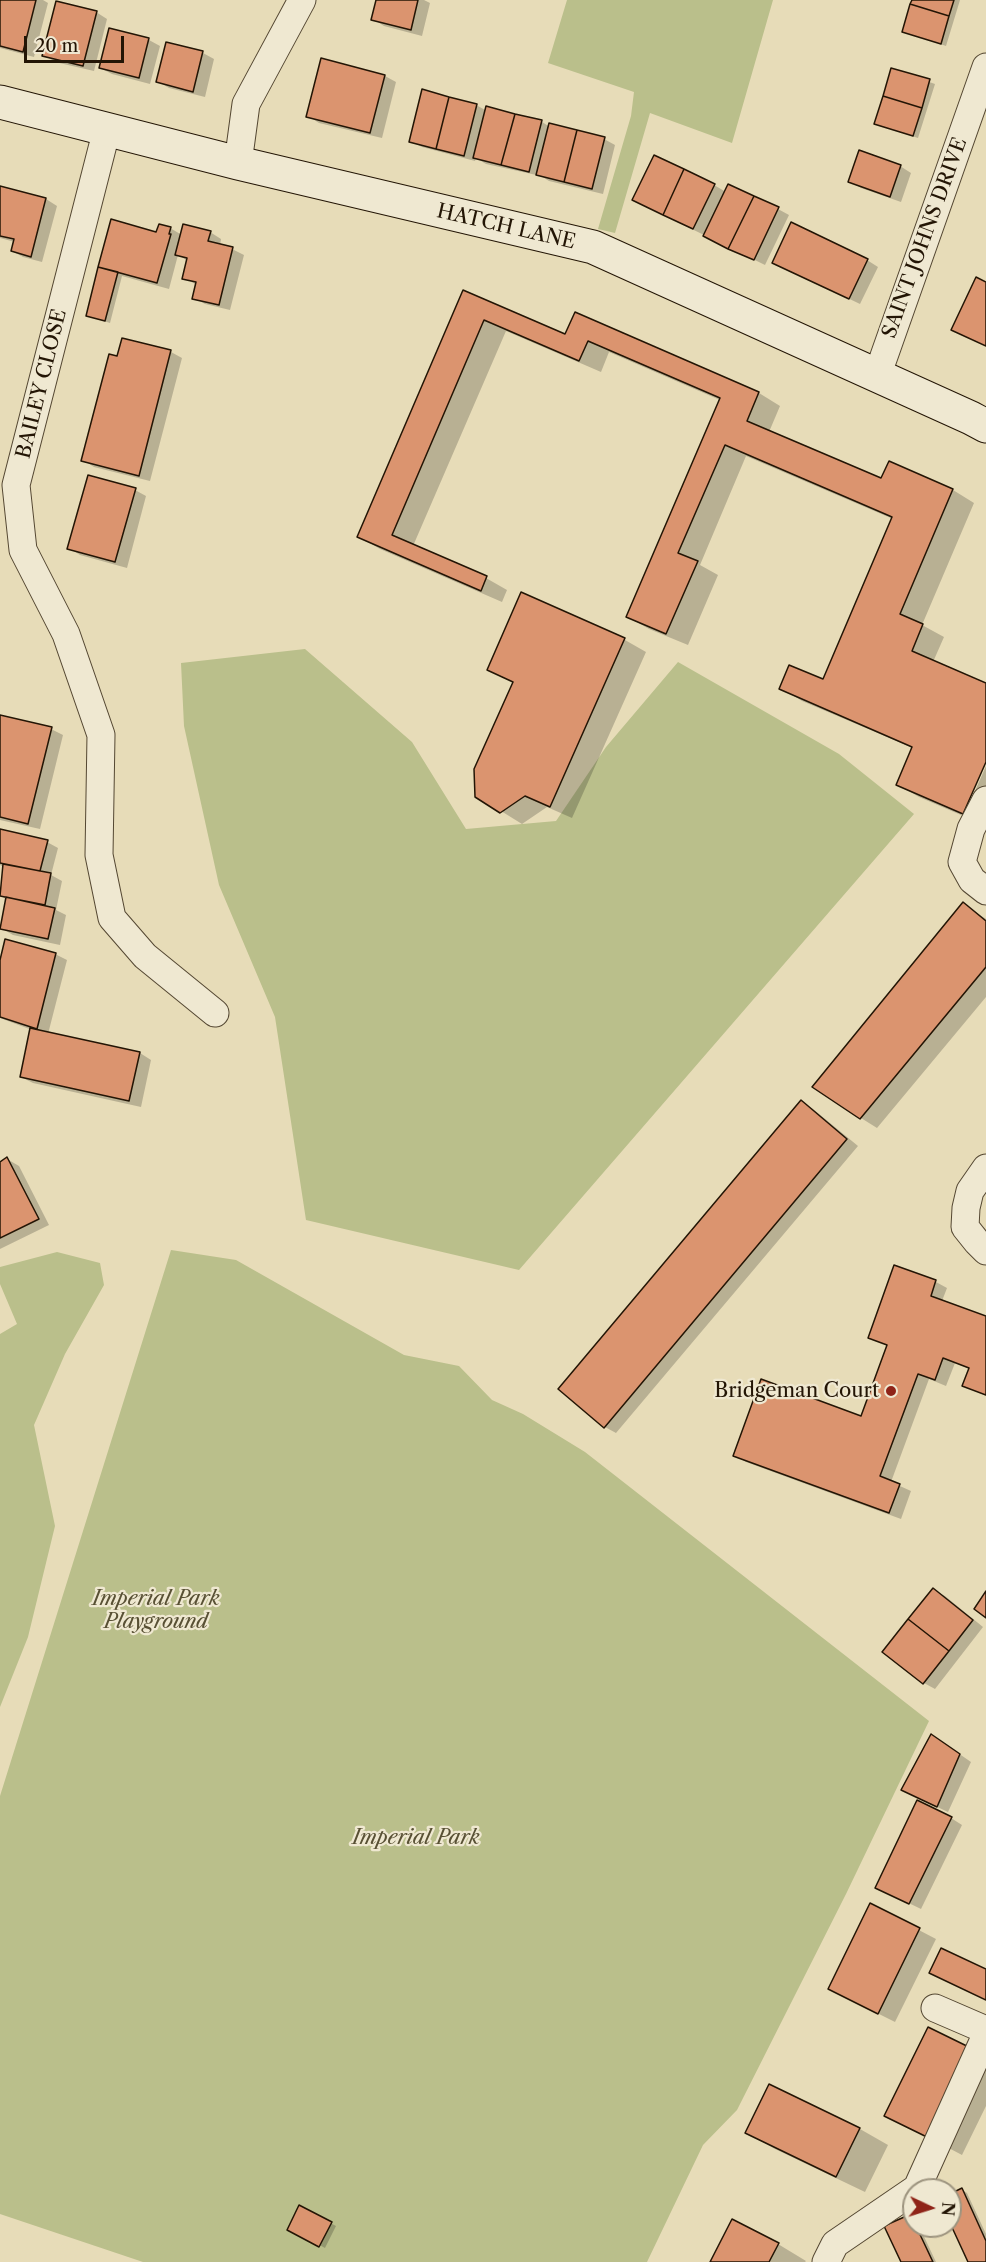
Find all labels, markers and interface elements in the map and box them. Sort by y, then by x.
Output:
scale bar [27,24,128,62]
text: 20 m [35,35,78,57]
street label: SAINT JOHNS DRIVE [878,134,972,342]
street label: HATCH LANE [434,199,578,255]
street label: BAILEY CLOSE [12,307,72,461]
place label: Bridgeman Court [714,1379,879,1403]
marker: Bridgeman Court [884,1384,898,1398]
park label: Imperial Park Playground [92,1587,220,1634]
park label: Imperial Park [352,1826,480,1850]
north arrow [902,2178,962,2238]
text: N [938,2201,958,2217]

